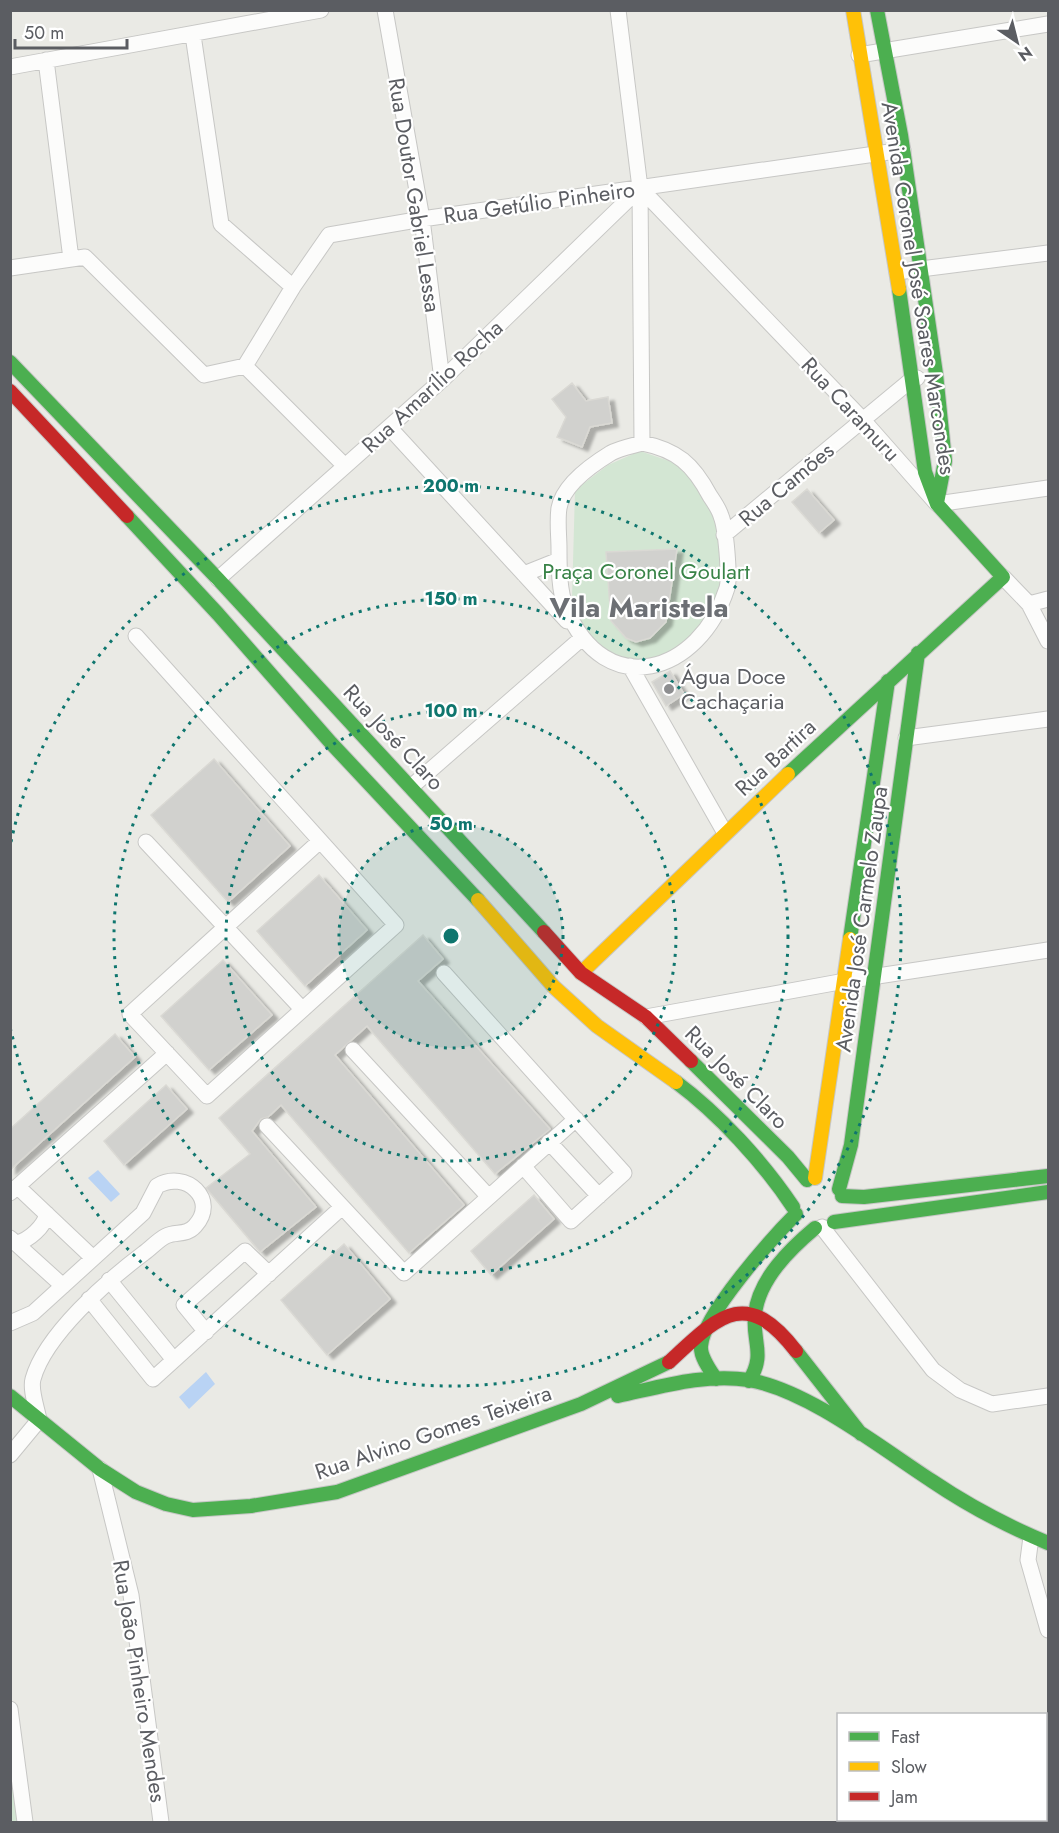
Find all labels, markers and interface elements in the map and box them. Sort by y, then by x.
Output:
scale bar [15,12,128,50]
north arrow [987,12,1047,72]
text: 50 m [24,20,64,46]
text: N [1014,41,1037,67]
street label: Rua Doutor Gabriel Lessa [381,75,449,315]
street label: Avenida Coronel José Soares Marcondes [874,99,964,477]
street label: Rua Getúlio Pinheiro [441,173,637,231]
street label: Rua Amarílio Rocha [354,312,510,460]
street label: Rua Caramuru [794,350,908,468]
street label: Rua Camões [731,434,841,534]
text: 200 m [423,473,479,499]
park label: Praça Coronel Goulart [542,555,750,587]
text: 150 m [425,586,477,612]
district label: Vila Maristela [548,587,729,628]
place label: Água Doce Cachaçaria [681,660,786,717]
street label: Rua José Claro [336,677,452,797]
marker: Água Doce Cachaçaria [662,682,676,696]
text: 100 m [424,698,478,724]
street label: Rua Bartira [727,711,823,803]
street label: Avenida José Carmelo Zaupa [827,784,895,1054]
text: 50 m [429,811,473,837]
centre of rings [441,926,461,946]
street label: Rua José Claro [678,1018,796,1136]
street label: Rua Alvino Gomes Teixeira [310,1376,556,1488]
street label: Rua João Pinheiro Mendes [105,1558,175,1805]
legend [837,1713,1047,1821]
text: Fast [891,1724,920,1750]
text: Slow [891,1754,928,1780]
text: Jam [889,1784,918,1810]

